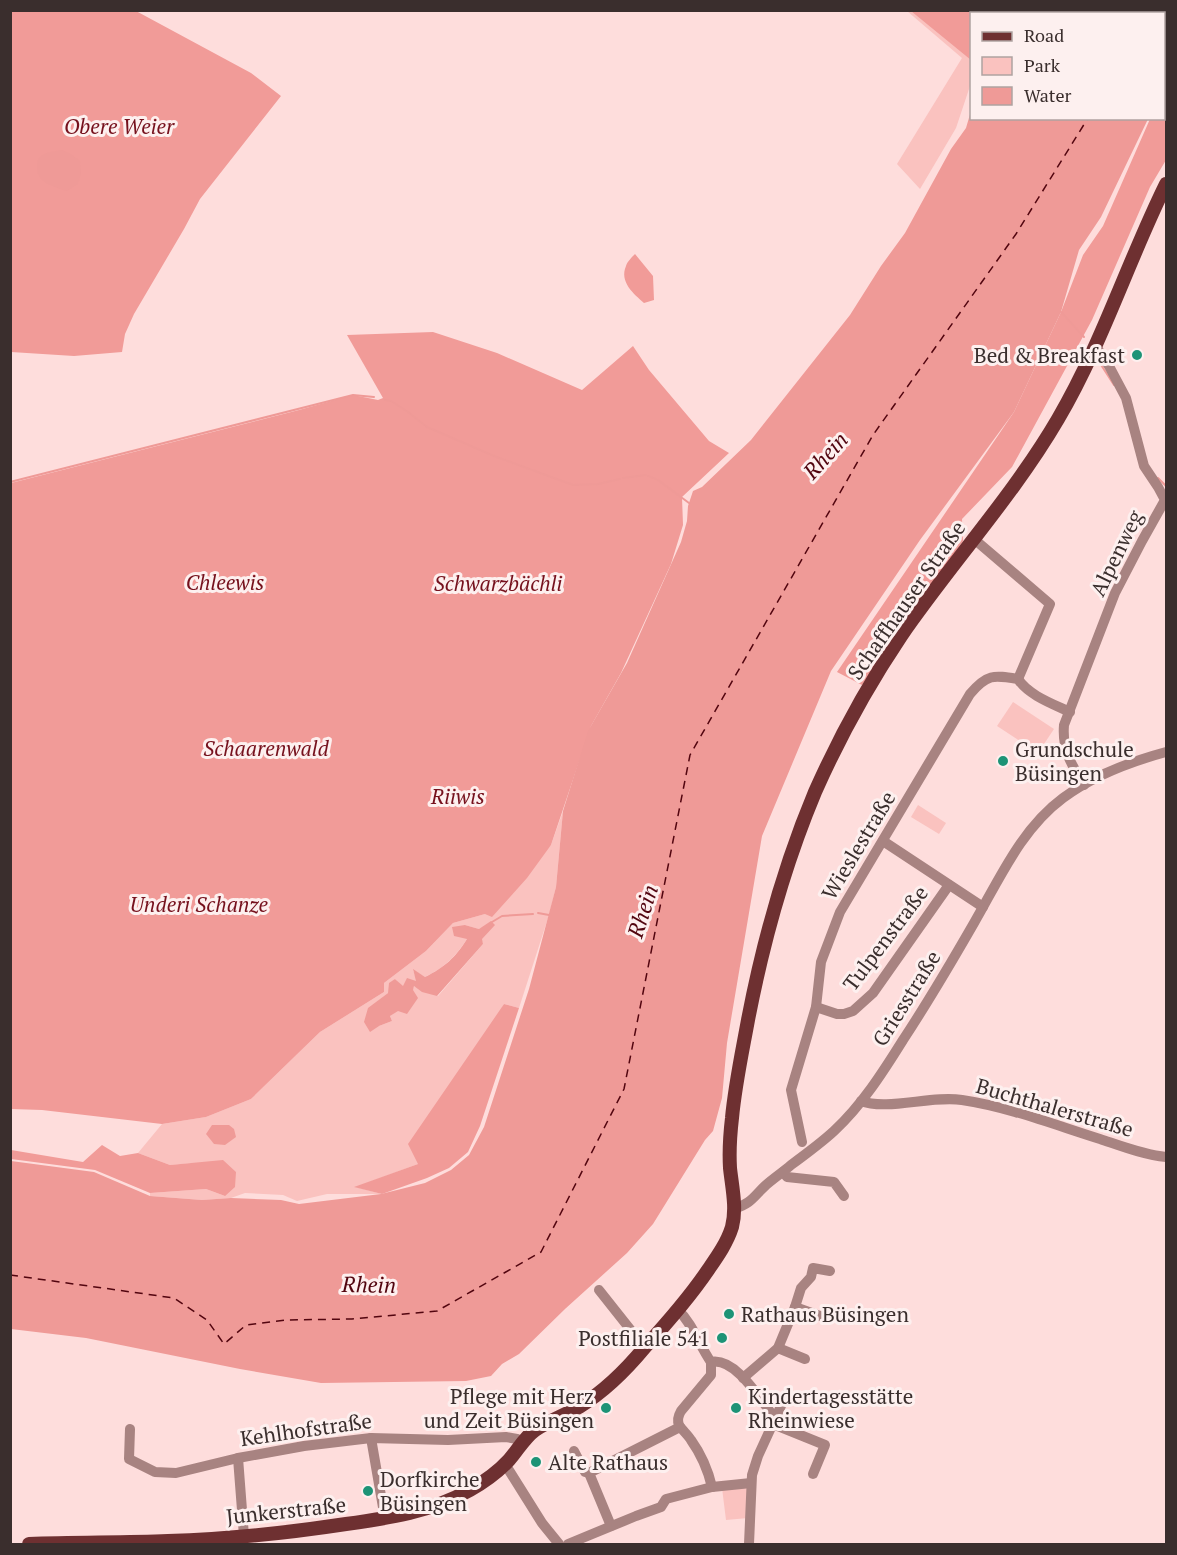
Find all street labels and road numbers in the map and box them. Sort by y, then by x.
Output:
street label: Alpenweg [1083,505,1149,601]
street label: Schaffhauser Straße [841,515,971,685]
street label: Wieslestraße [815,786,901,904]
street label: Tulpenstraße [836,880,934,996]
street label: Griesstraße [866,945,946,1051]
street label: Buchthalerstraße [973,1071,1137,1143]
street label: Kehlhofstraße [238,1406,374,1452]
street label: Junkerstraße [225,1490,347,1530]

